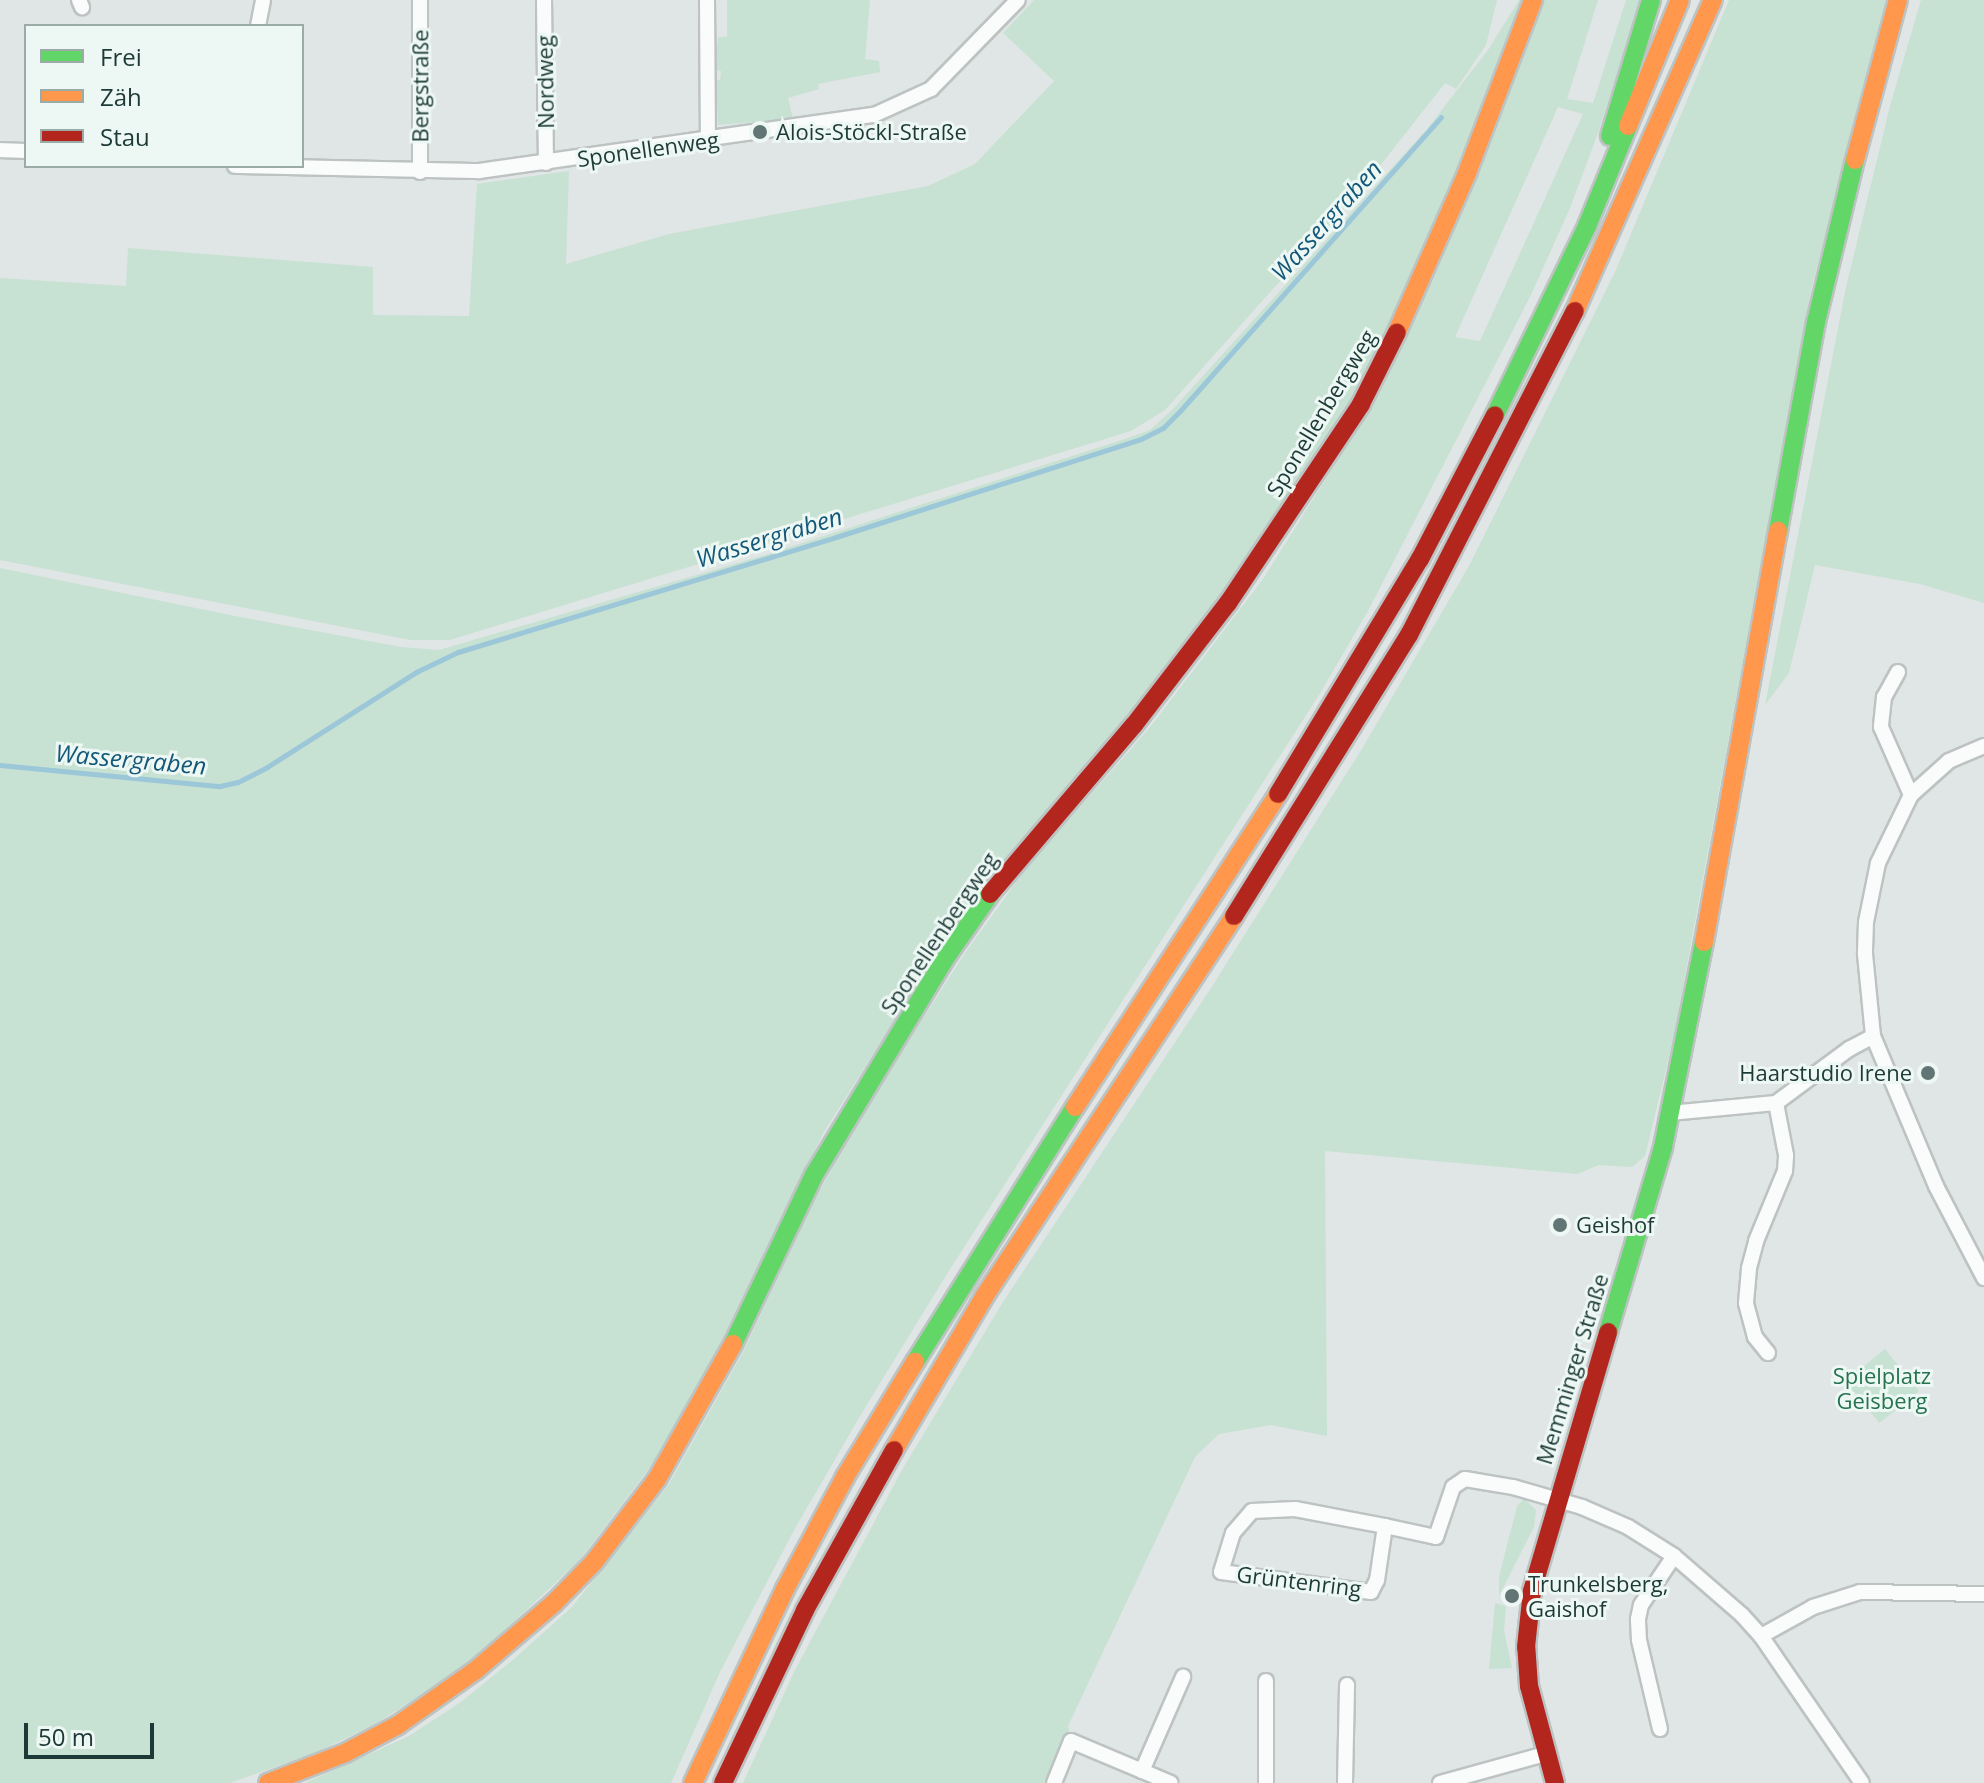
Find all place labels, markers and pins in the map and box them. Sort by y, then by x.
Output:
place label: Alois-Stöckl-Straße [776,119,967,145]
marker: Alois-Stöckl-Straße [751,123,769,141]
place label: Haarstudio Irene [1739,1060,1912,1086]
marker: Haarstudio Irene [1919,1064,1937,1082]
place label: Geishof [1576,1212,1655,1238]
marker: Geishof [1551,1216,1569,1234]
place label: Trunkelsberg, Gaishof [1528,1570,1668,1622]
marker: Trunkelsberg, Gaishof [1503,1587,1521,1605]

